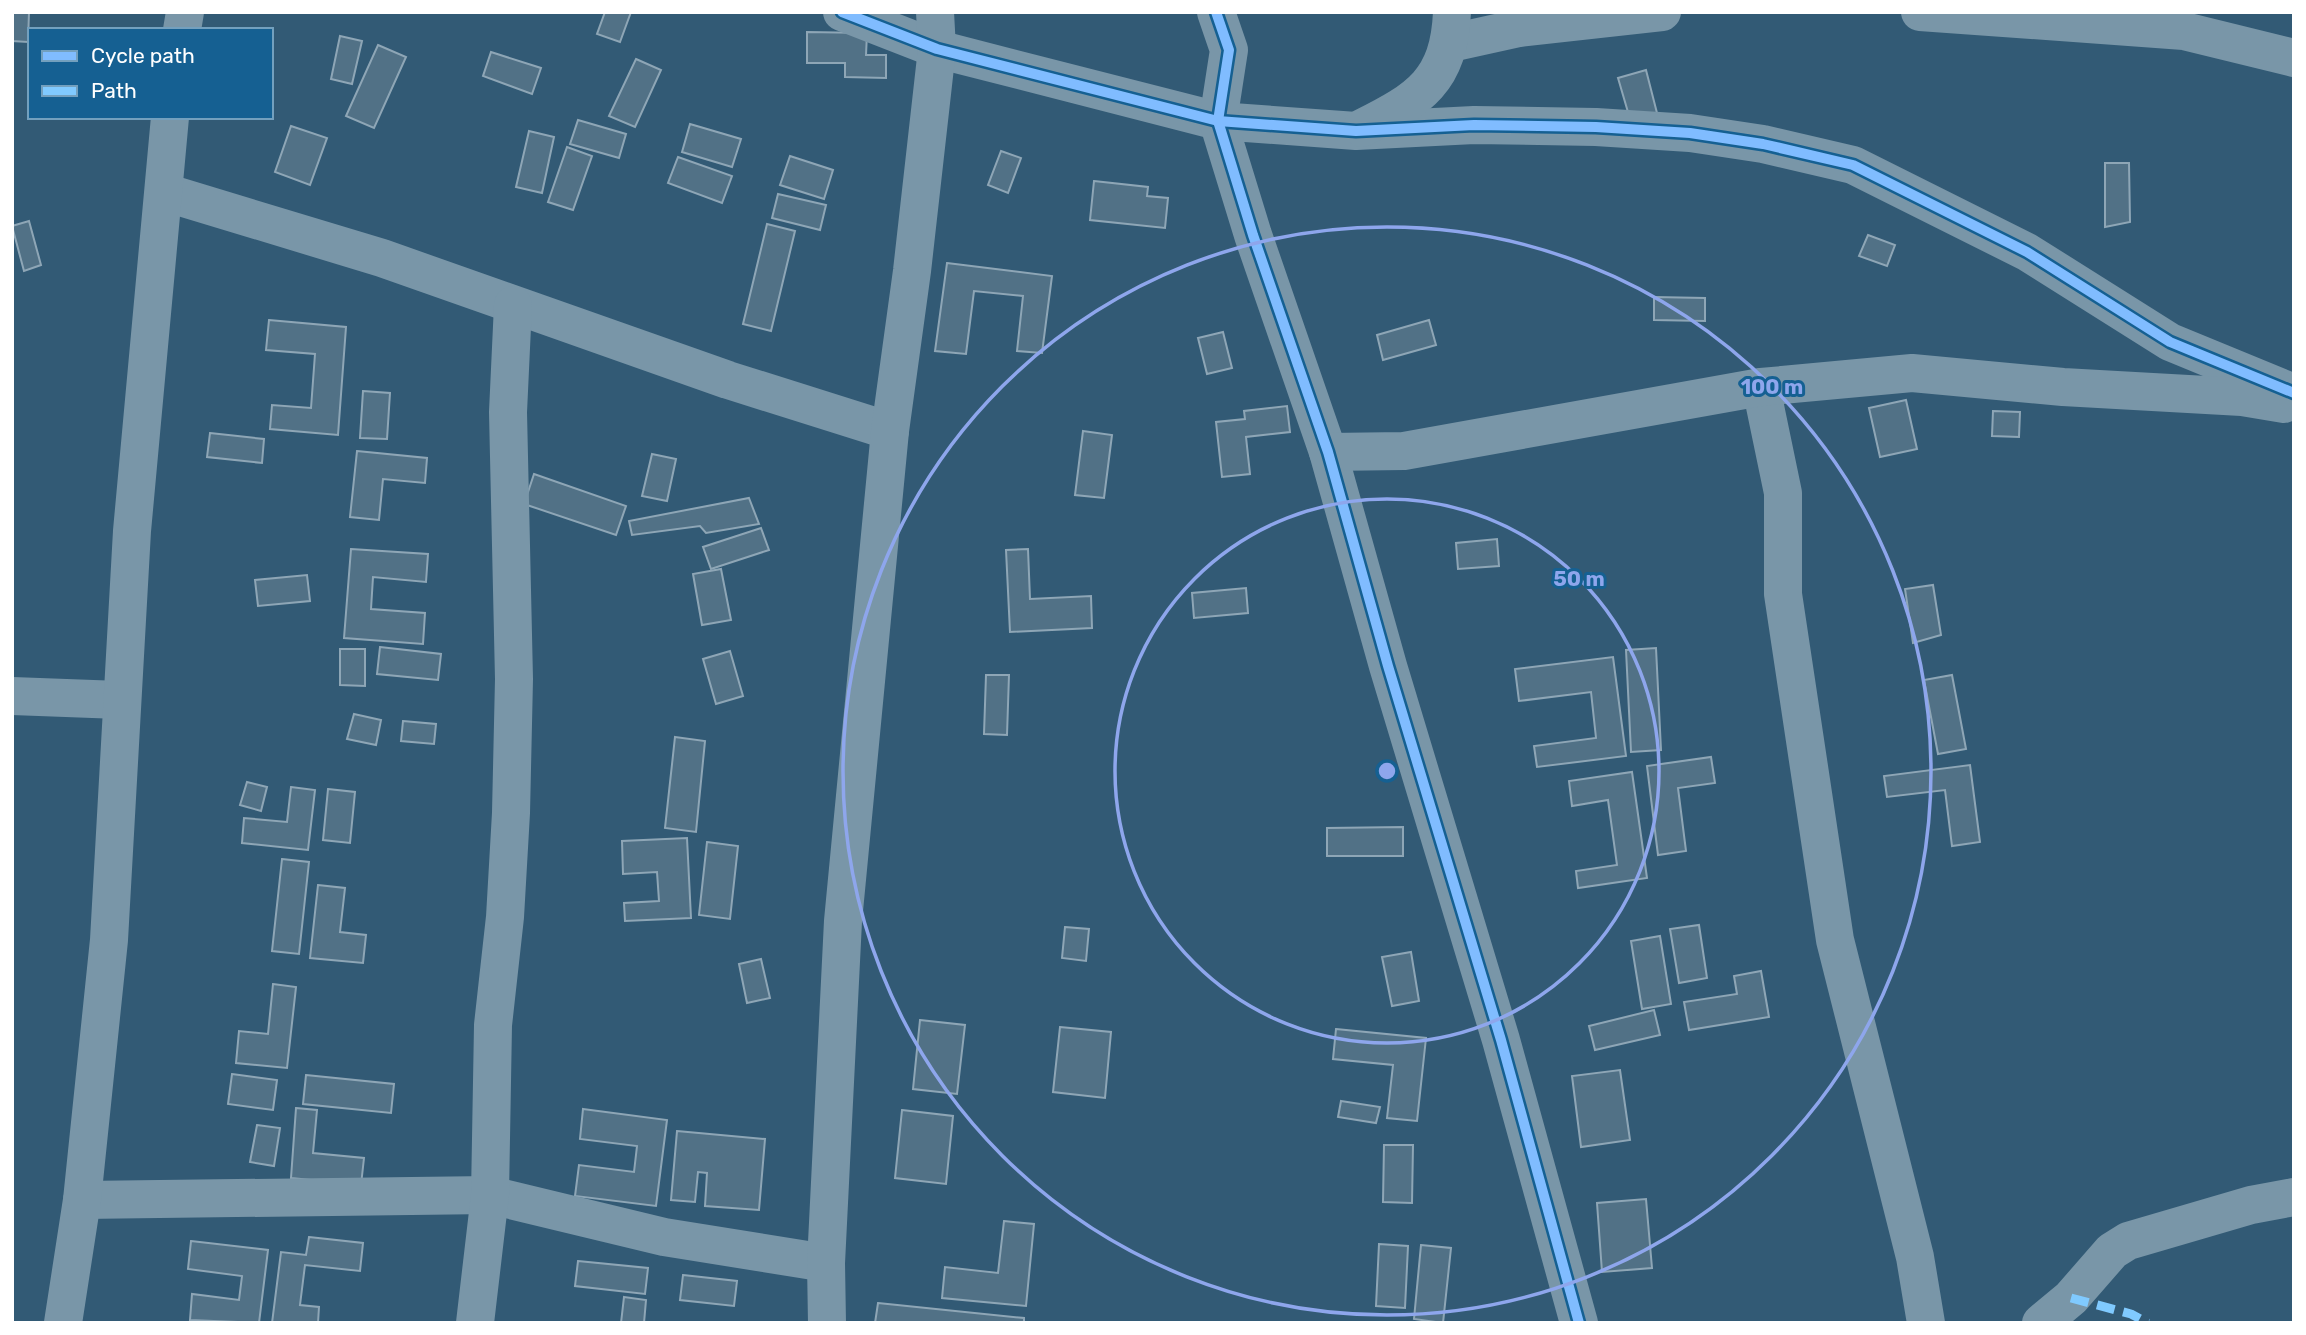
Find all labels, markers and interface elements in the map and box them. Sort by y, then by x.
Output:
legend [28,28,273,119]
text: Cycle path [91,43,195,68]
text: Path [91,78,137,103]
text: 100 m [1741,374,1803,399]
text: 50 m [1553,566,1605,591]
centre of rings [1375,759,1399,783]

